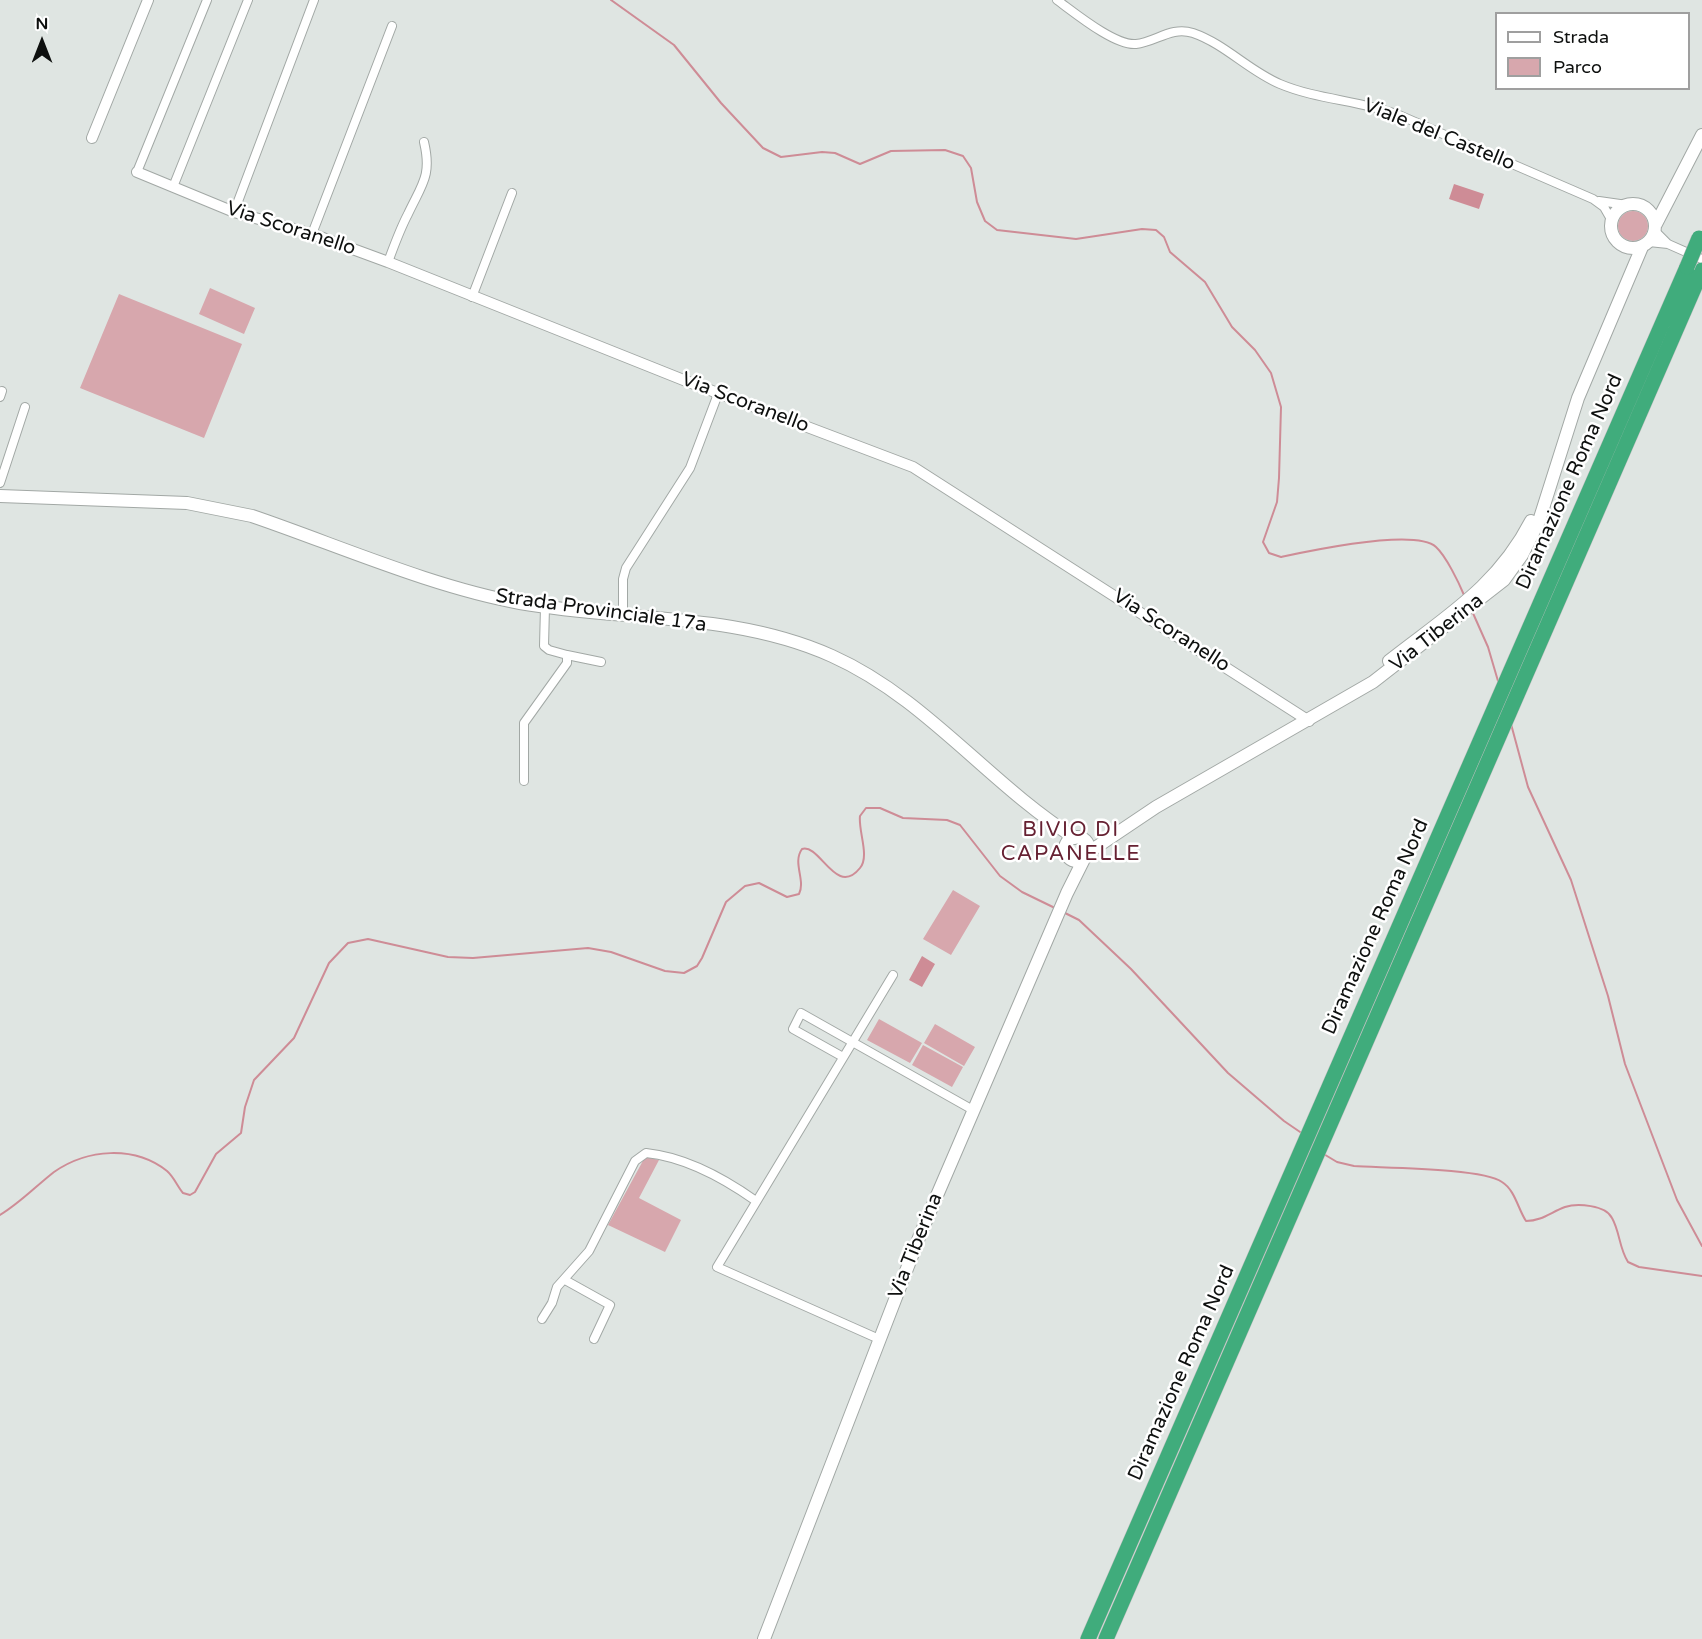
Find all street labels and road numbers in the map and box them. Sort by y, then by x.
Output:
street label: Viale del Castello [1360,94,1518,176]
street label: Via Scoranello [223,197,359,261]
street label: Via Scoranello [678,368,812,438]
street label: Diramazione Roma Nord [1512,371,1628,593]
street label: Strada Provinciale 17a [494,584,708,638]
street label: Via Scoranello [1108,584,1234,678]
street label: Via Tiberina [1385,589,1489,677]
street label: Diramazione Roma Nord [1318,816,1434,1038]
street label: Via Tiberina [884,1190,948,1302]
street label: Diramazione Roma Nord [1124,1262,1240,1484]

